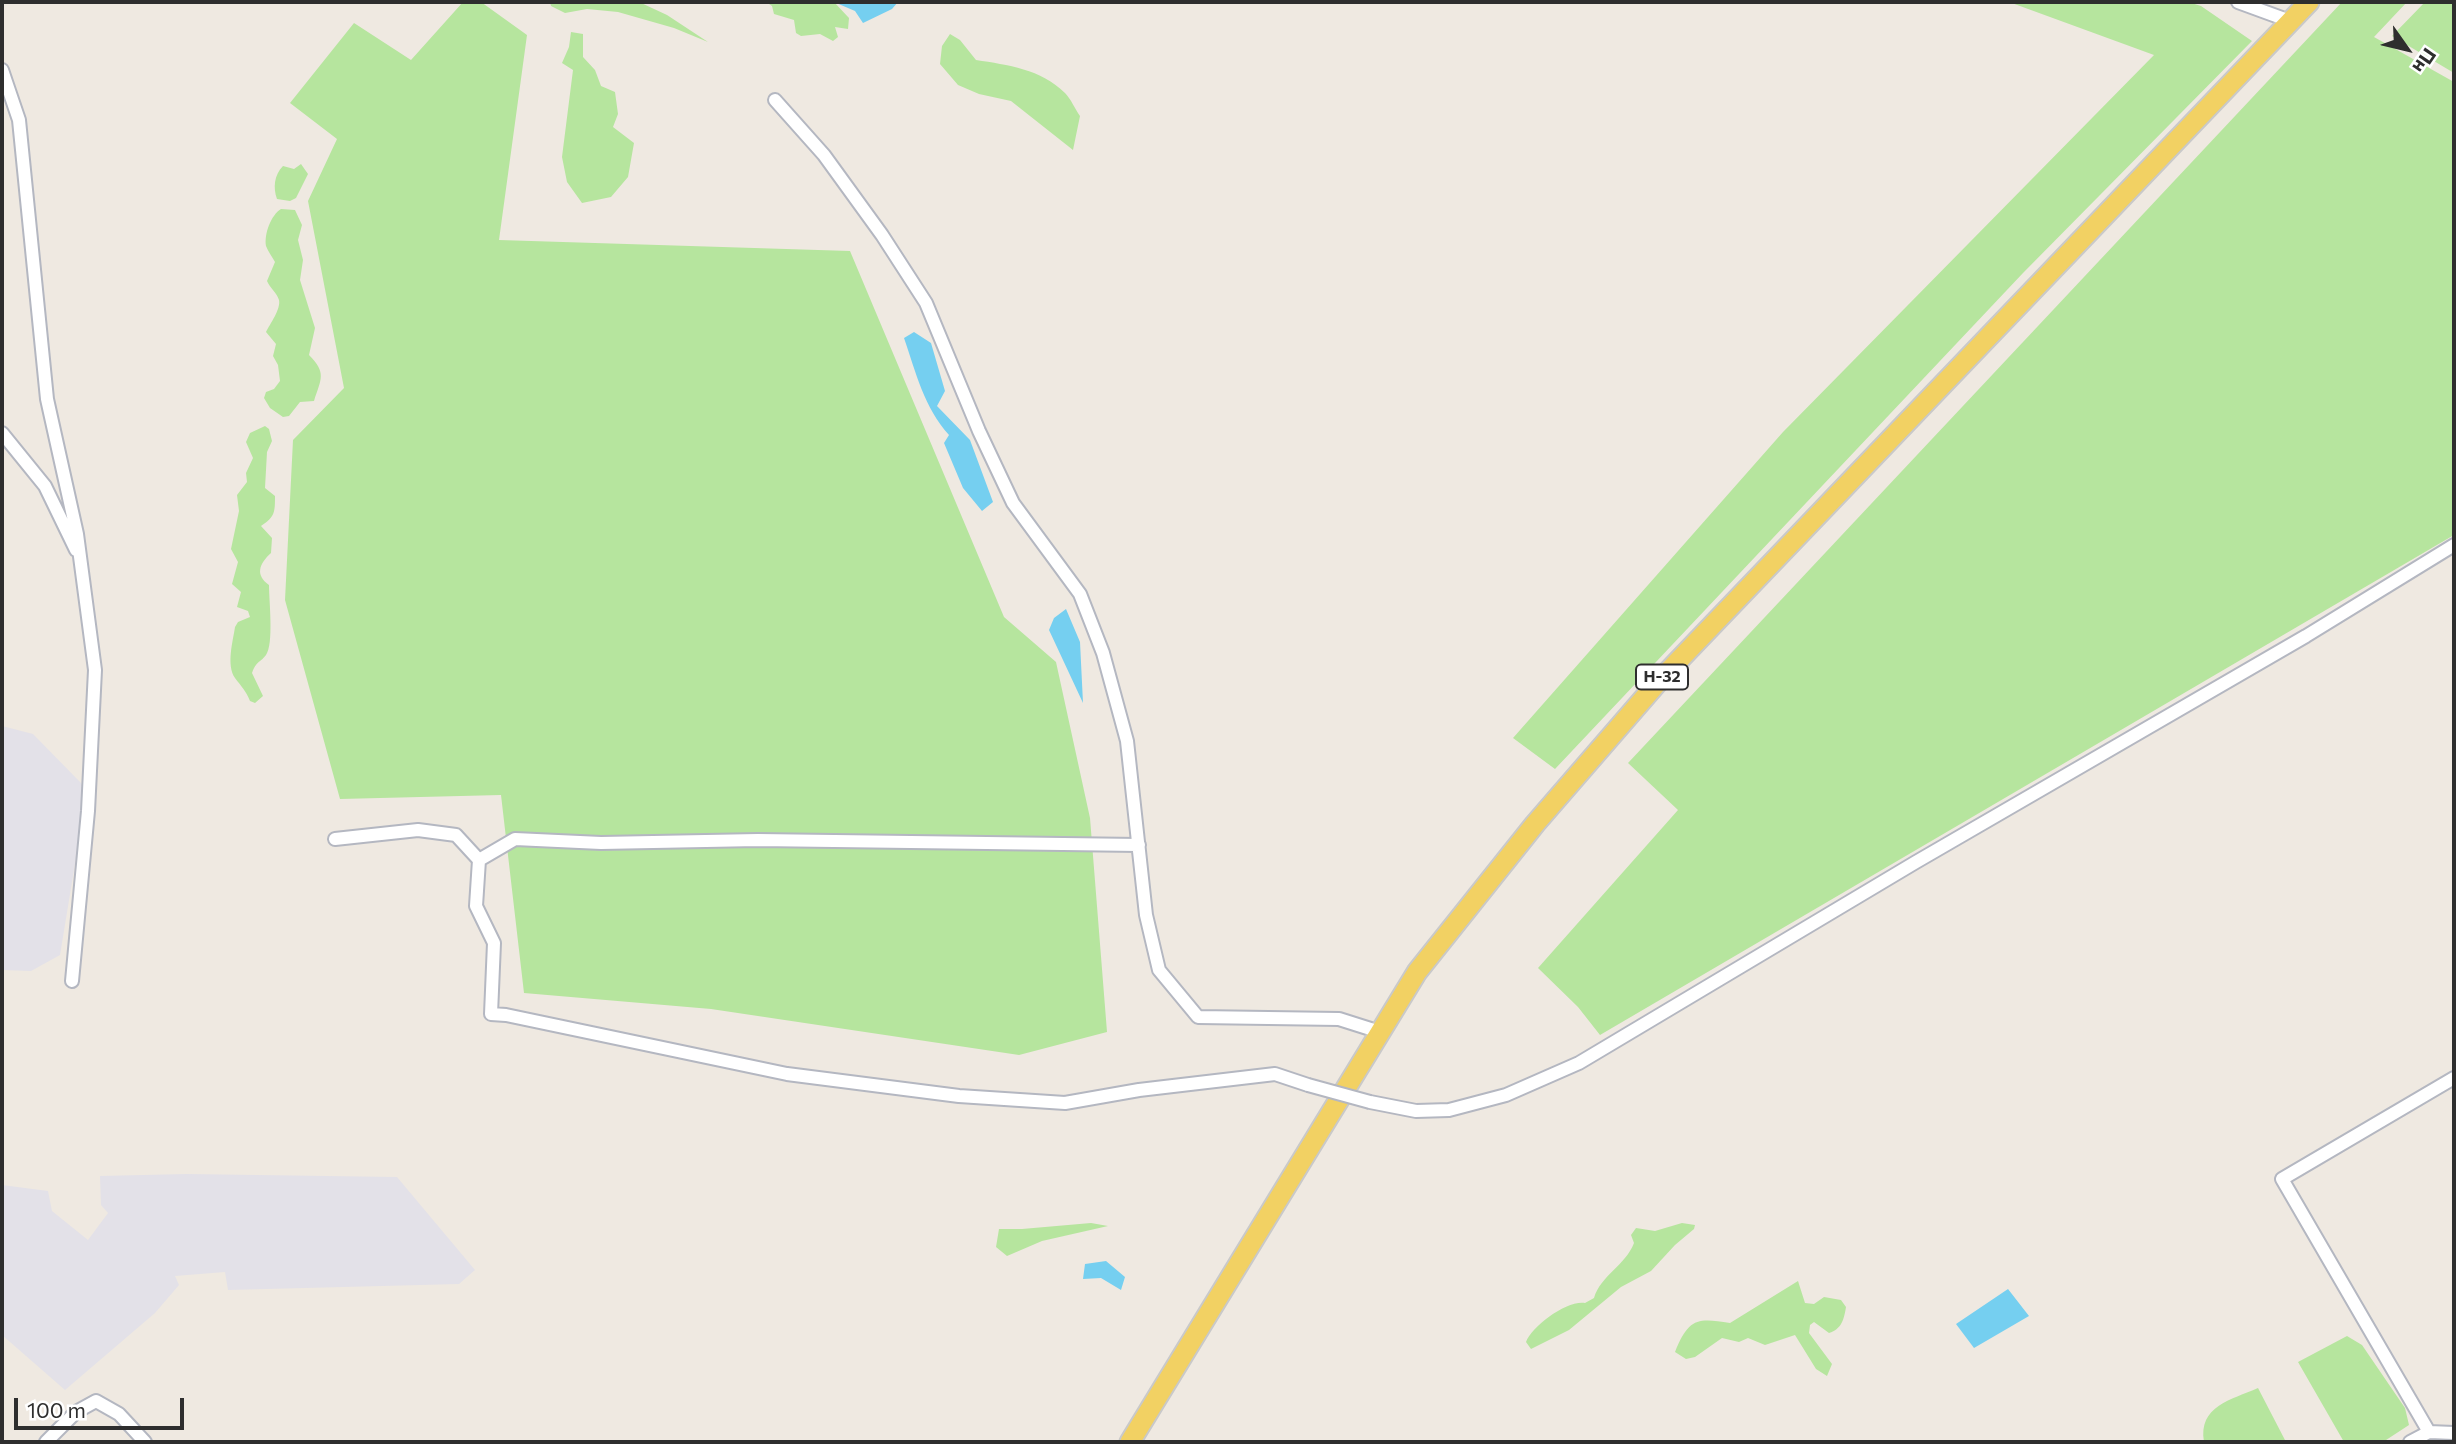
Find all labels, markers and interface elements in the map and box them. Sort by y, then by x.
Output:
north arrow [2372,14,2442,84]
text: Пн [2408,44,2441,78]
road number: Н-32 [1636,664,1688,690]
scale bar [18,1384,187,1428]
text: 100 m [27,1397,86,1422]

